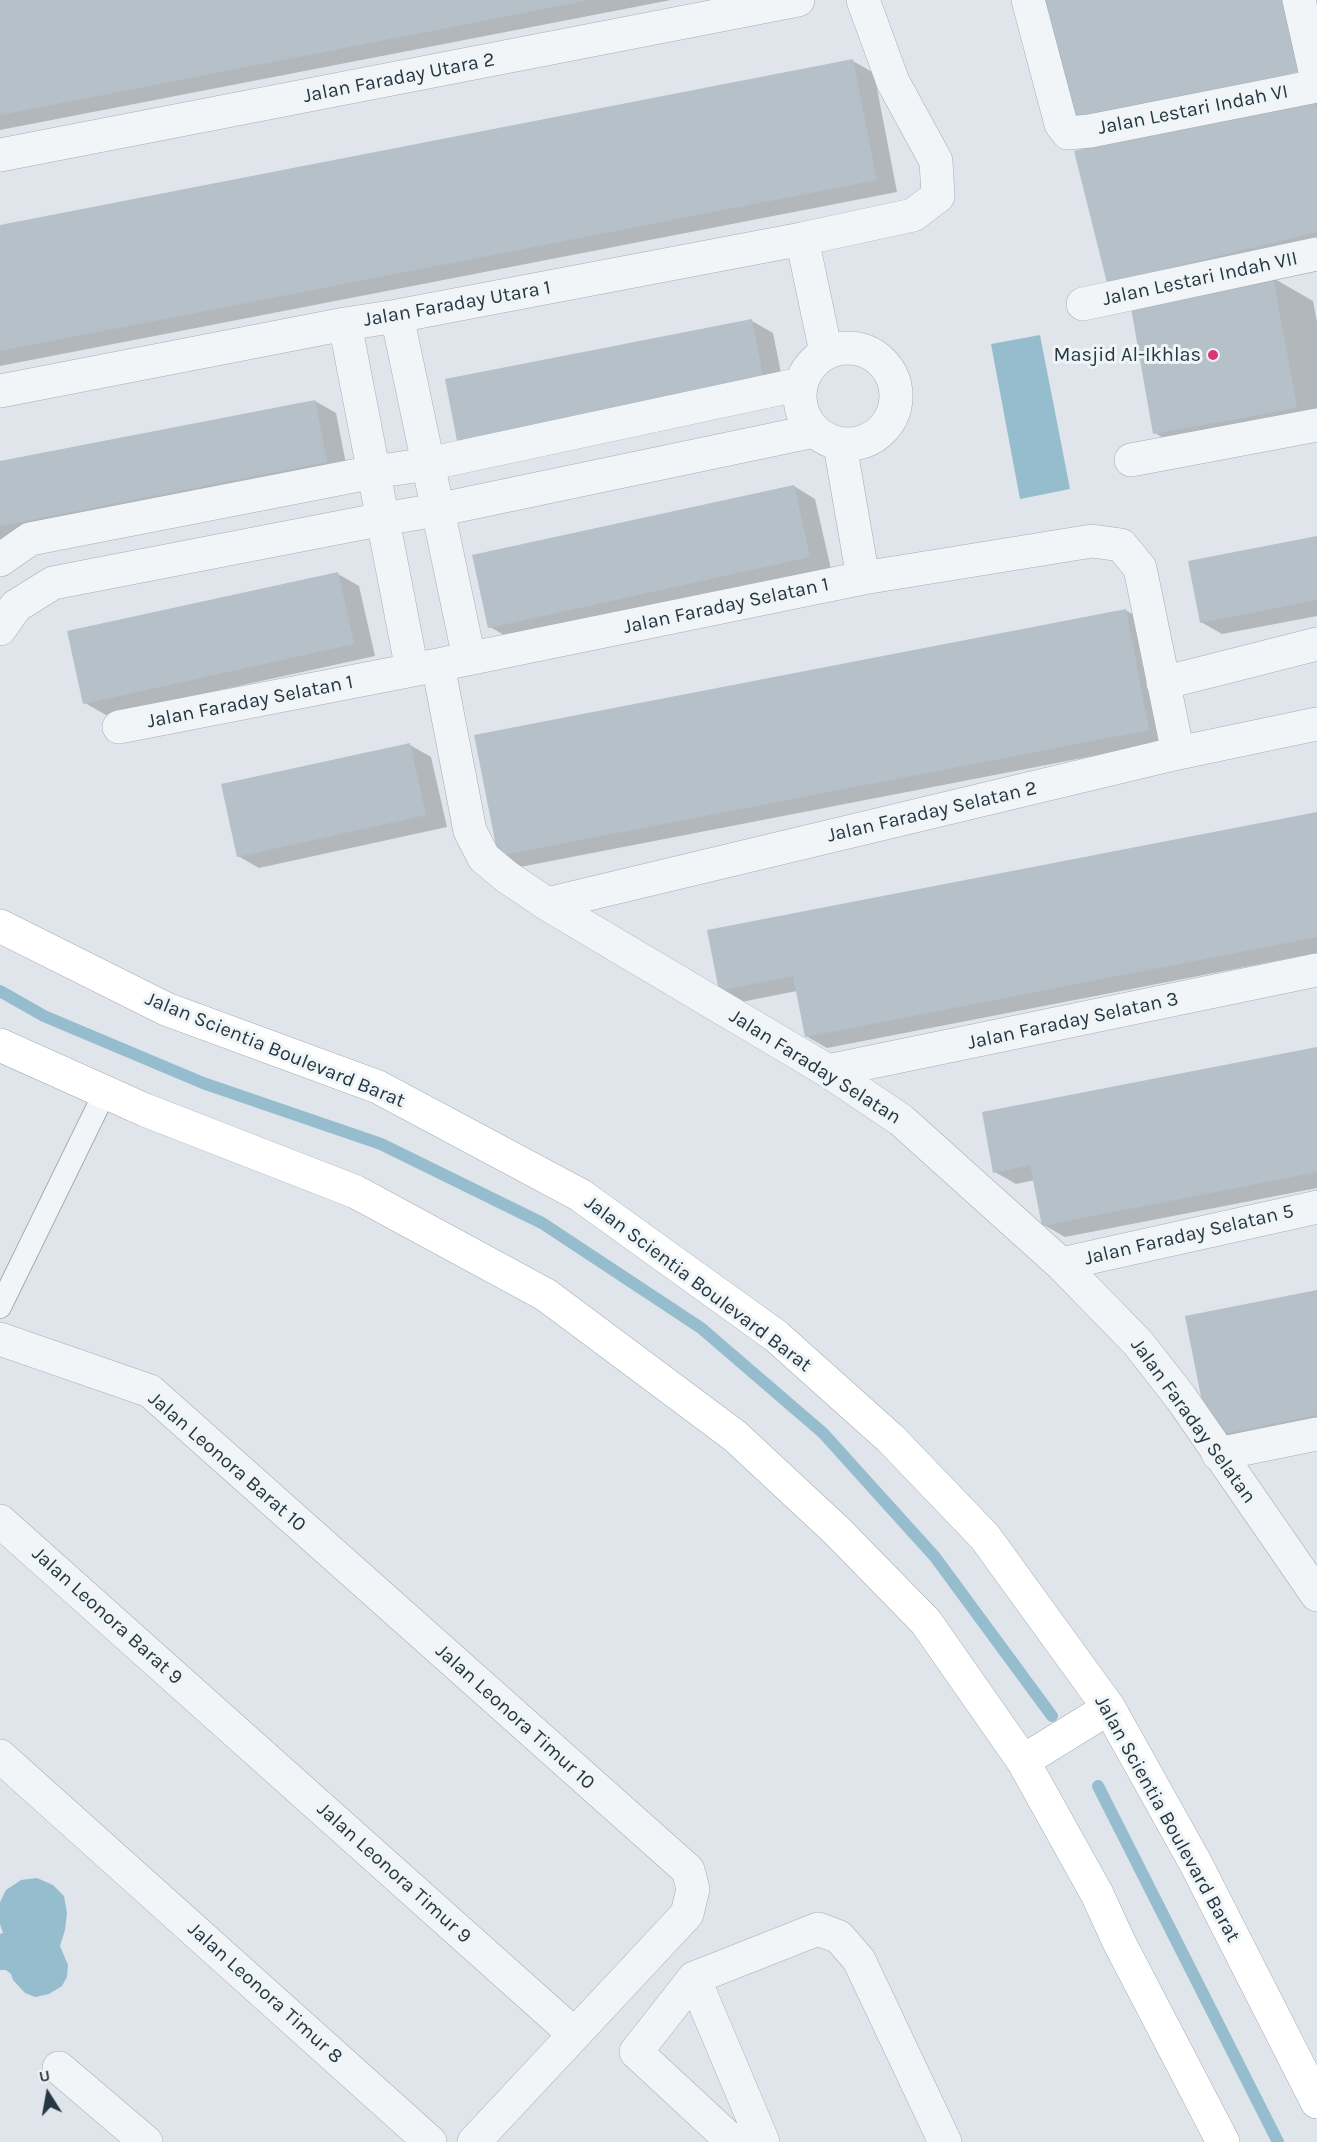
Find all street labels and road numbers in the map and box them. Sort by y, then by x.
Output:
street label: Jalan Faraday Utara 2 [301,48,497,108]
street label: Jalan Lestari Indah VI [1096,80,1290,140]
street label: Jalan Lestari Indah VII [1100,247,1300,311]
street label: Jalan Faraday Utara 1 [361,276,553,332]
street label: Jalan Faraday Selatan 1 [621,572,831,640]
street label: Jalan Faraday Selatan 1 [145,670,355,734]
street label: Jalan Faraday Selatan 2 [825,776,1039,848]
street label: Jalan Scientia Boulevard Barat [142,987,408,1113]
street label: Jalan Faraday Selatan 3 [965,987,1181,1055]
street label: Jalan Faraday Selatan [725,1004,905,1130]
street label: Jalan Scientia Boulevard Barat [580,1191,816,1377]
street label: Jalan Faraday Selatan 5 [1082,1199,1296,1271]
street label: Jalan Faraday Selatan [1125,1334,1261,1508]
street label: Jalan Leonora Barat 10 [143,1387,311,1537]
street label: Jalan Leonora Barat 9 [27,1542,187,1690]
street label: Jalan Leonora Timur 10 [430,1639,600,1795]
street label: Jalan Scientia Boulevard Barat [1089,1692,1245,1946]
street label: Jalan Leonora Timur 9 [312,1797,476,1949]
street label: Jalan Leonora Timur 8 [183,1917,347,2069]

